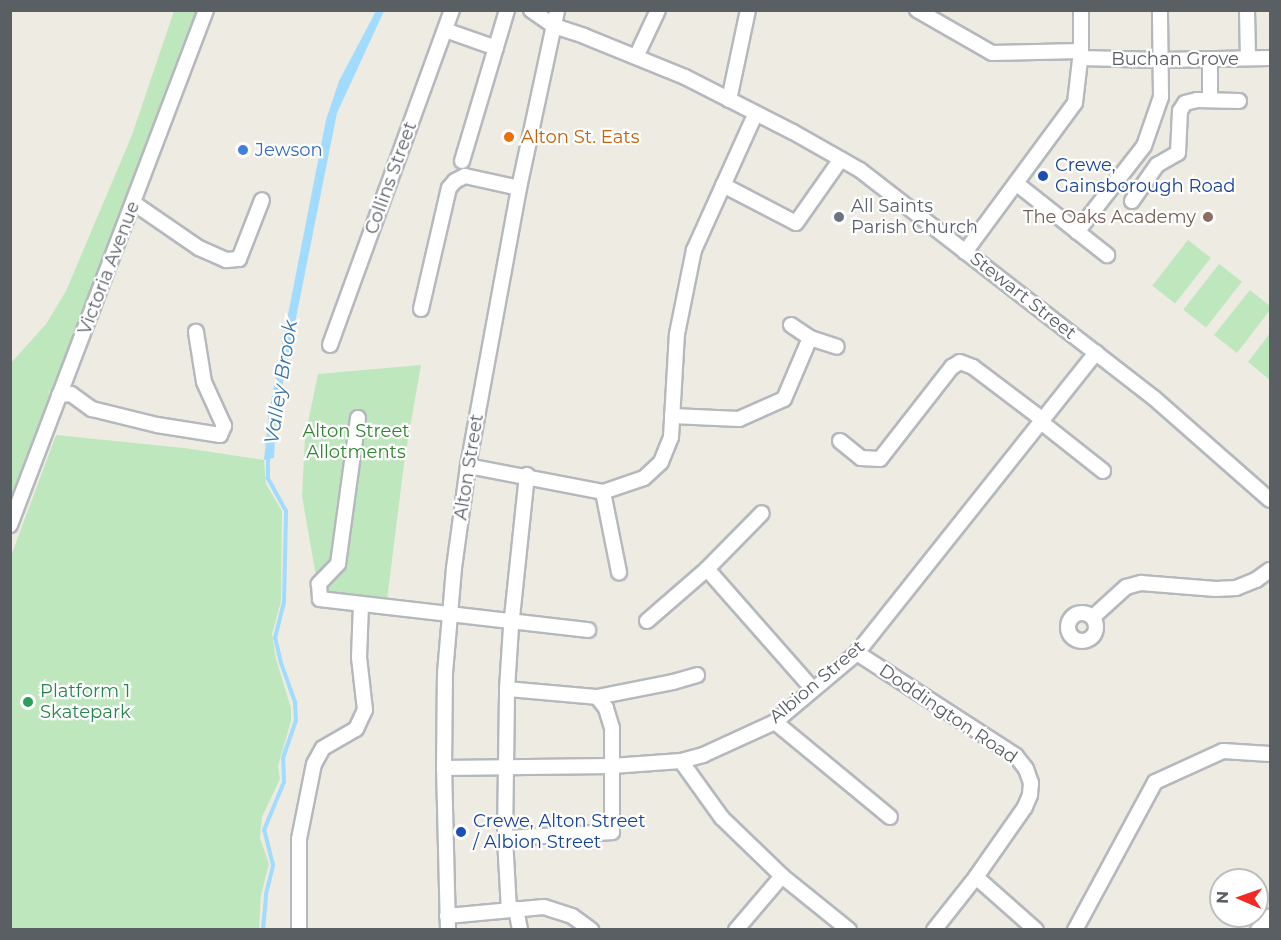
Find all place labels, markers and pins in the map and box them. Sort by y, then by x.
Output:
place label: Alton St. Eats [521,126,639,148]
marker: Alton St. Eats [502,130,516,144]
place label: Jewson [255,139,323,161]
marker: Jewson [236,143,250,157]
place label: Crewe, Gainsborough Road [1055,155,1235,198]
marker: Crewe, Gainsborough Road [1036,169,1050,183]
place label: All Saints Parish Church [851,196,978,238]
place label: The Oaks Academy [1023,206,1196,228]
marker: All Saints Parish Church [832,210,846,224]
marker: The Oaks Academy [1201,210,1215,224]
place label: Platform 1 Skatepark [40,681,131,724]
marker: Platform 1 Skatepark [21,695,35,709]
place label: Crewe, Alton Street / Albion Street [473,811,646,854]
marker: Crewe, Alton Street / Albion Street [454,825,468,839]

